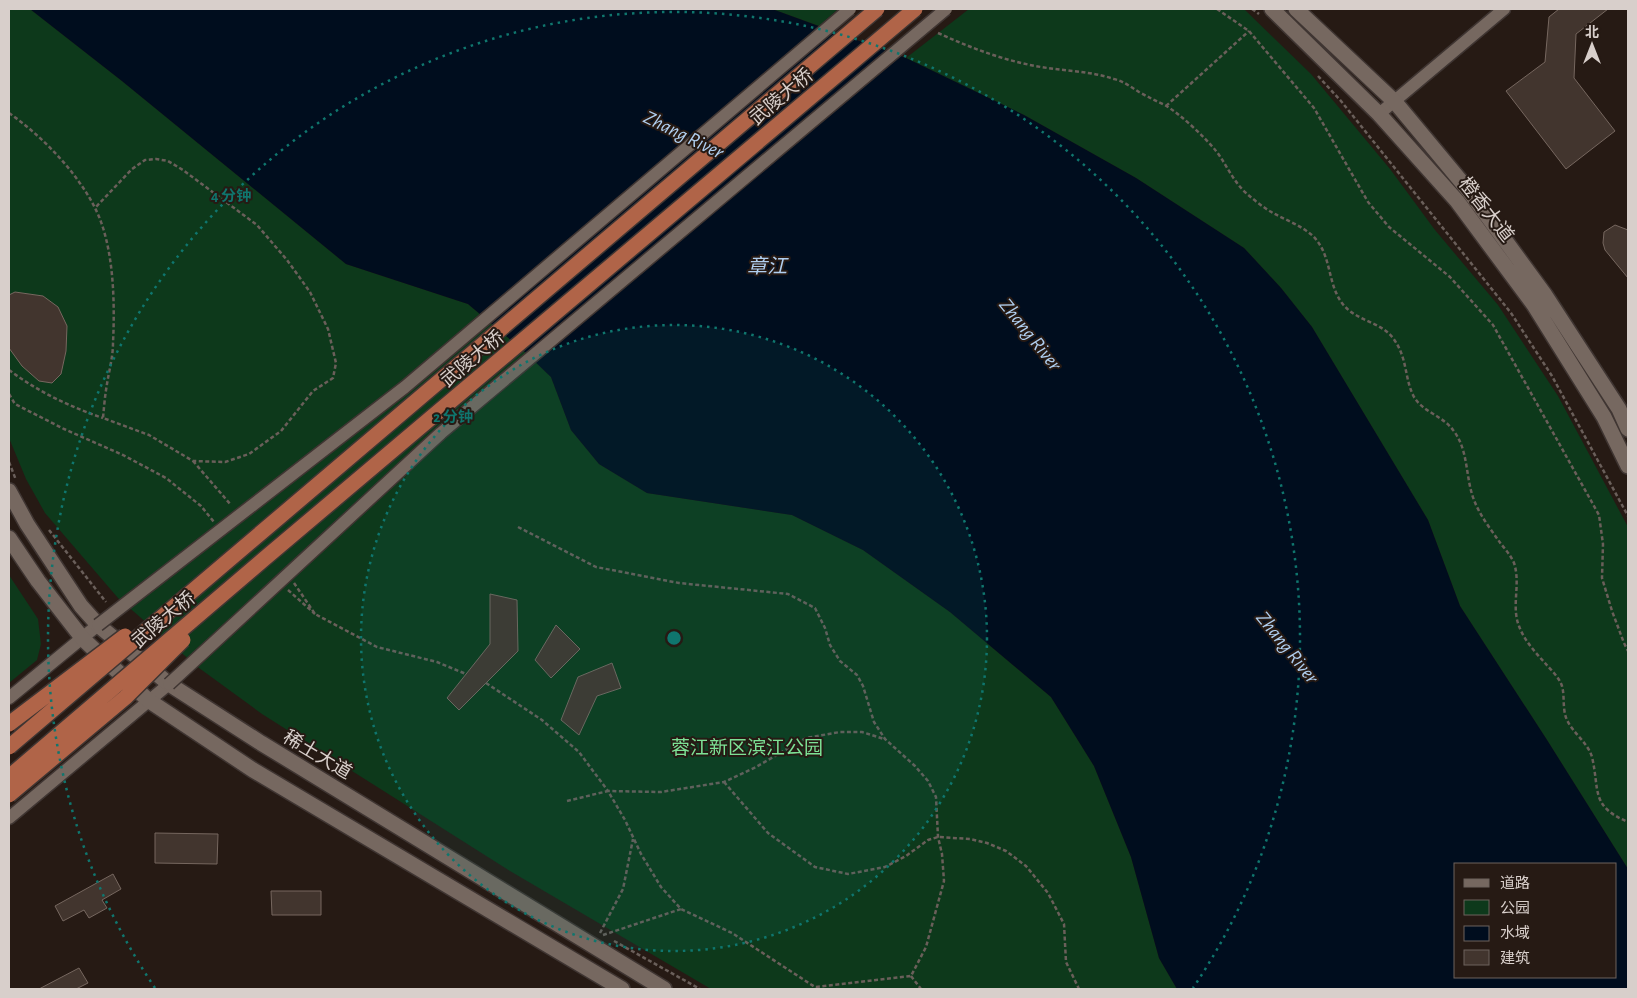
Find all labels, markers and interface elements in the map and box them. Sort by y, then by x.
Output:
north arrow [1567,20,1617,70]
text: 北 [1585,25,1599,40]
street label: 武陵大桥 [746,65,817,129]
water label: Zhang River [640,107,727,163]
street label: 橙香大道 [1455,174,1517,246]
text: 4 分钟 [211,188,251,204]
water label: 章江 [747,255,789,277]
water label: Zhang River [995,295,1065,375]
street label: 武陵大桥 [437,327,508,391]
text: 2 分钟 [433,409,473,425]
street label: 武陵大桥 [128,588,199,652]
water label: Zhang River [1252,608,1322,688]
centre of rings [665,629,683,647]
street label: 稀土大道 [280,726,356,783]
park label: 蓉江新区滨江公园 [671,737,823,758]
legend [1454,863,1617,978]
text: 道路 [1500,875,1530,891]
text: 公园 [1500,900,1530,916]
text: 水域 [1500,925,1530,941]
text: 建筑 [1500,950,1530,966]

